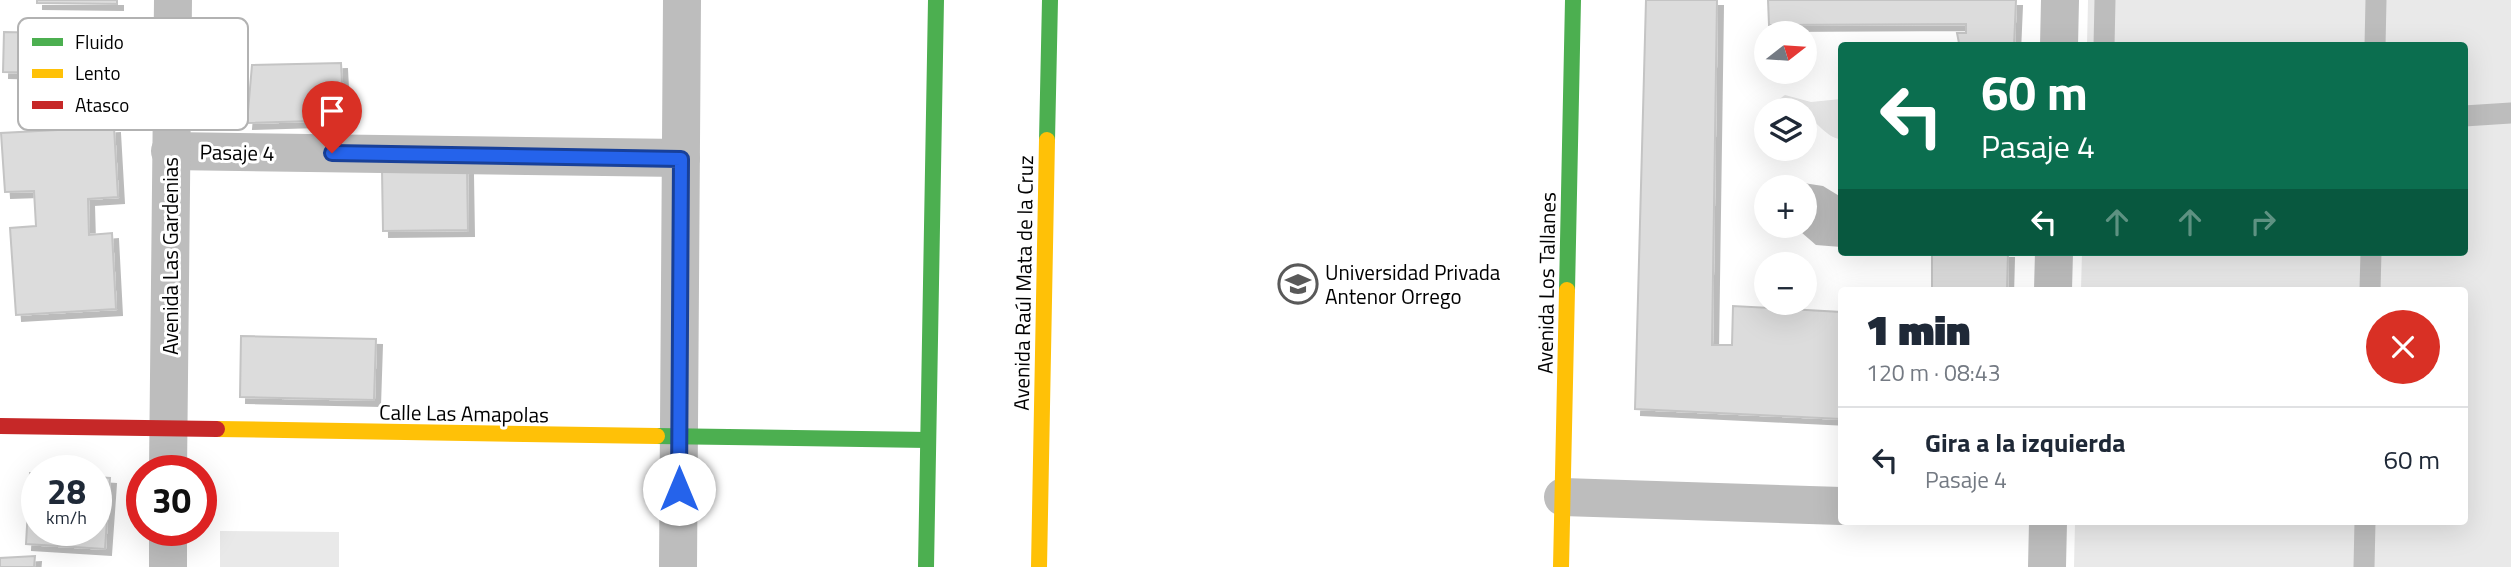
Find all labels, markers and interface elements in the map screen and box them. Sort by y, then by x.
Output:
legend [18,18,248,130]
north arrow [1754,21,1816,84]
map controls [1754,21,1817,315]
text: Fluido [75,27,124,56]
text: 60 m [1981,54,2088,129]
text: Lento [75,58,120,87]
icon: left [1866,70,1957,161]
pin [302,81,362,153]
text: Atasco [75,90,129,119]
icon: arrive [313,92,351,130]
button: layers [1754,98,1817,161]
text: Pasaje 4 [1981,122,2095,170]
street label: Pasaje 4 [199,135,275,169]
street label: Avenida Raúl Mata de la Cruz [1005,155,1041,411]
street label: Avenida Las Gardenias [154,157,186,355]
button: + [1754,175,1817,238]
street label: Avenida Los Tallanes [1528,192,1564,374]
icon: left [2025,203,2063,241]
icon: ahead [2098,203,2136,241]
icon: ahead [2171,203,2209,241]
icon: right [2244,203,2282,241]
button: − [1754,252,1817,315]
place label: Universidad Privada Antenor Orrego [1325,256,1501,312]
school or university icon: Universidad Privada Antenor Orrego [1277,263,1319,305]
text: 1 min [1866,297,1970,361]
button: close [2366,310,2440,384]
text: 120 m · 08:43 [1866,355,2001,390]
street label: Calle Las Amapolas [379,396,549,430]
text: Gira a la izquierda [1925,423,2126,462]
text: 60 m [2383,440,2440,479]
icon: left [1866,441,1904,479]
position arrow [642,452,716,526]
speed limit sign: 30 [126,455,217,546]
text: Pasaje 4 [1925,462,2007,497]
text: 28 [47,464,86,518]
text: km/h [46,504,87,531]

